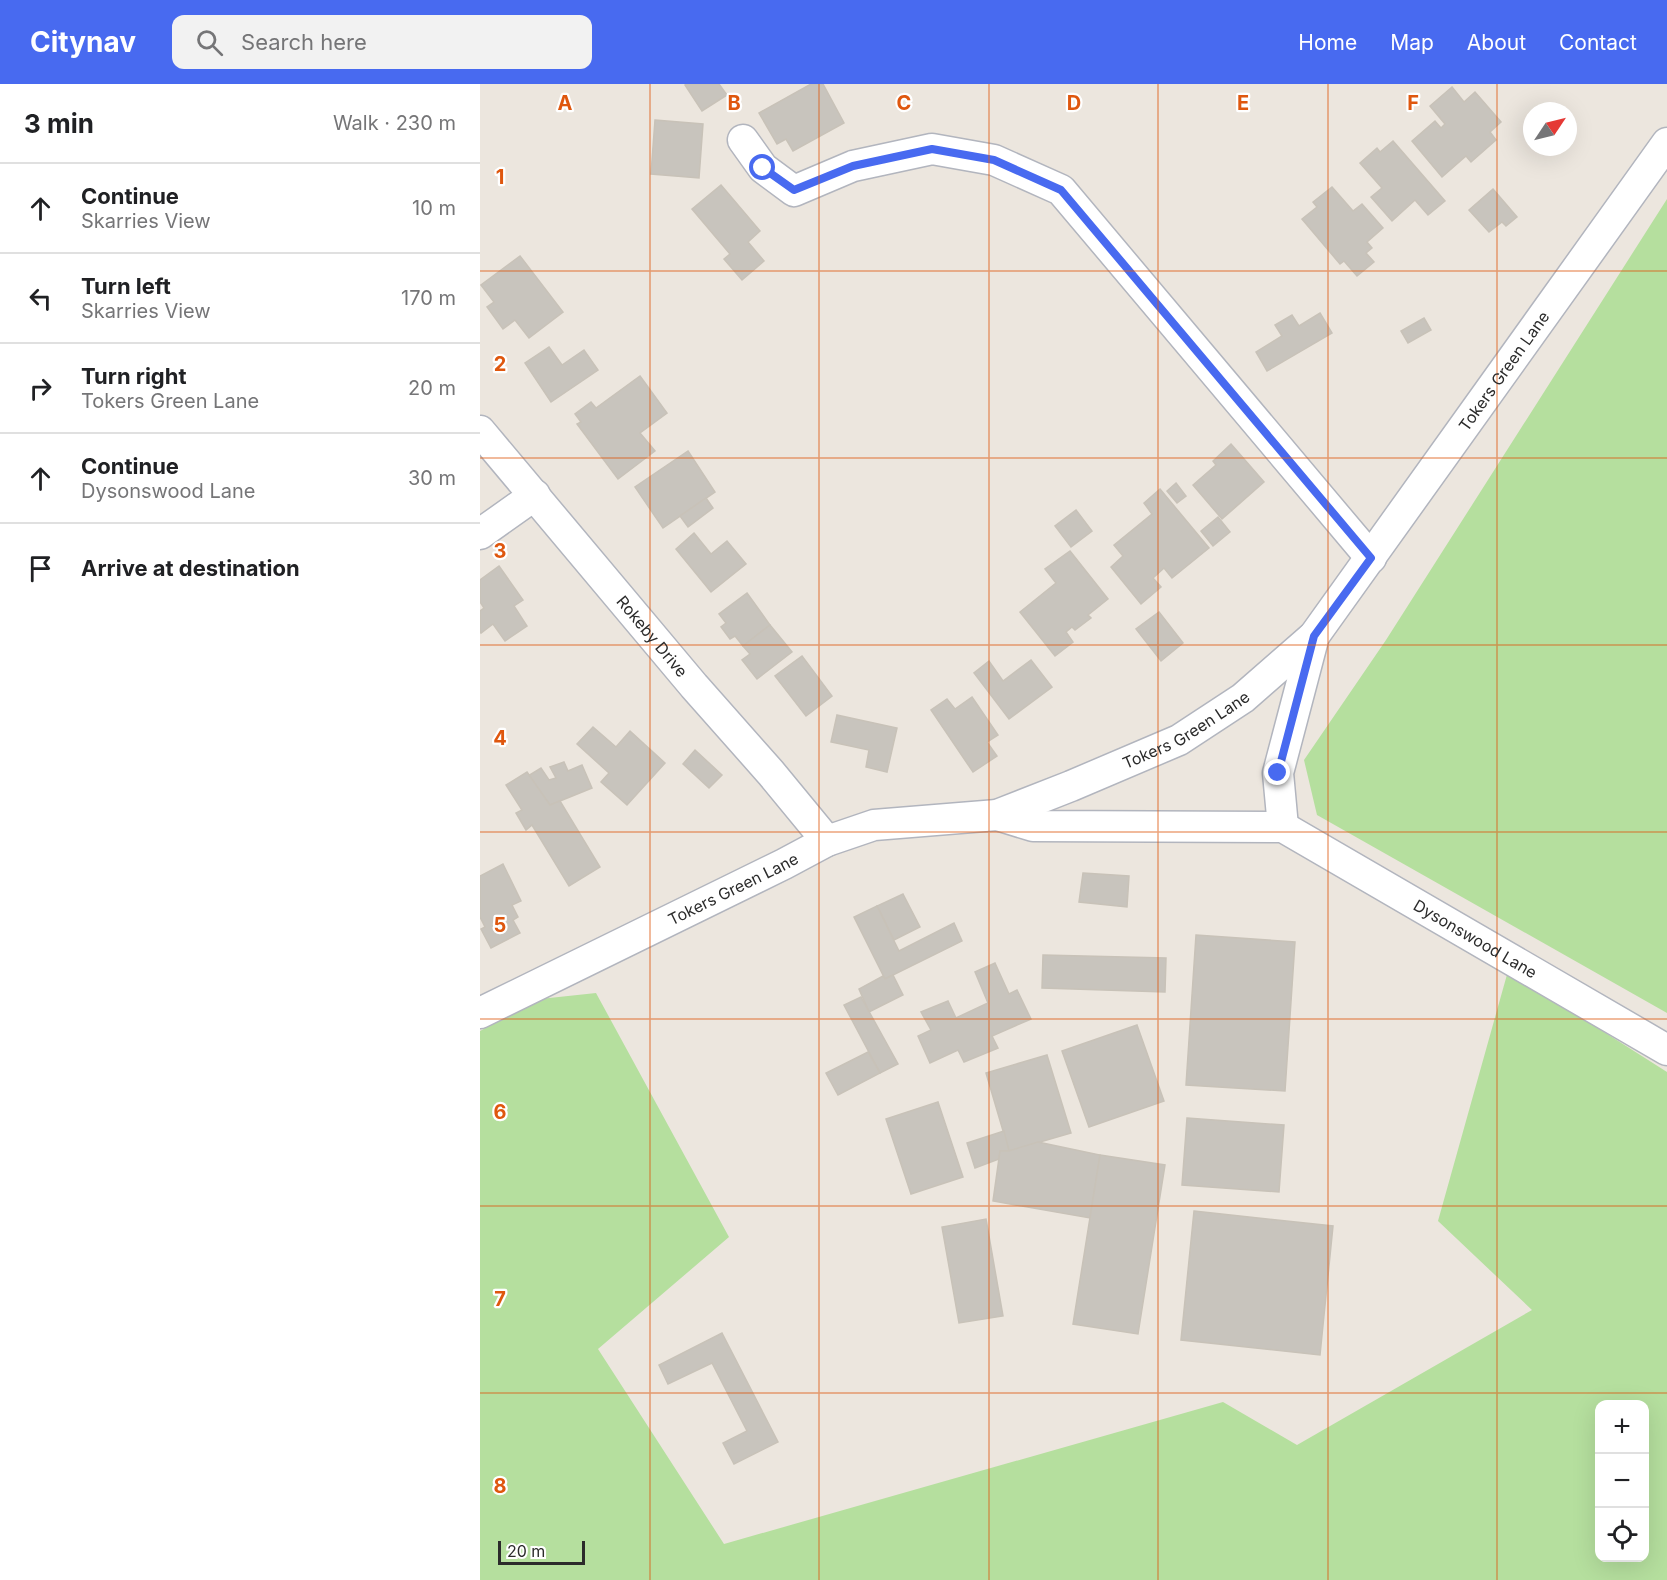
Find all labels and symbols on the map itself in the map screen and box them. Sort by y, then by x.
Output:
text: A [558,91,573,115]
text: B [727,91,741,115]
text: C [897,91,911,115]
text: D [1067,91,1081,115]
text: E [1237,91,1249,115]
text: F [1407,91,1419,115]
north arrow [1523,102,1577,156]
route start [749,154,775,180]
text: 1 [496,165,504,189]
street label: Tokers Green Lane [1454,307,1553,435]
text: 2 [494,352,506,376]
text: 3 [494,539,506,563]
street label: Rokeby Drive [612,592,692,681]
street label: Tokers Green Lane [1119,687,1254,773]
text: 4 [493,726,507,750]
route end [1264,759,1290,785]
street label: Tokers Green Lane [665,848,802,929]
street label: Dysonswood Lane [1410,895,1541,982]
text: 5 [494,913,506,937]
text: 6 [494,1100,507,1124]
text: 7 [494,1287,506,1311]
text: 8 [493,1474,507,1498]
scale bar [498,1538,585,1566]

